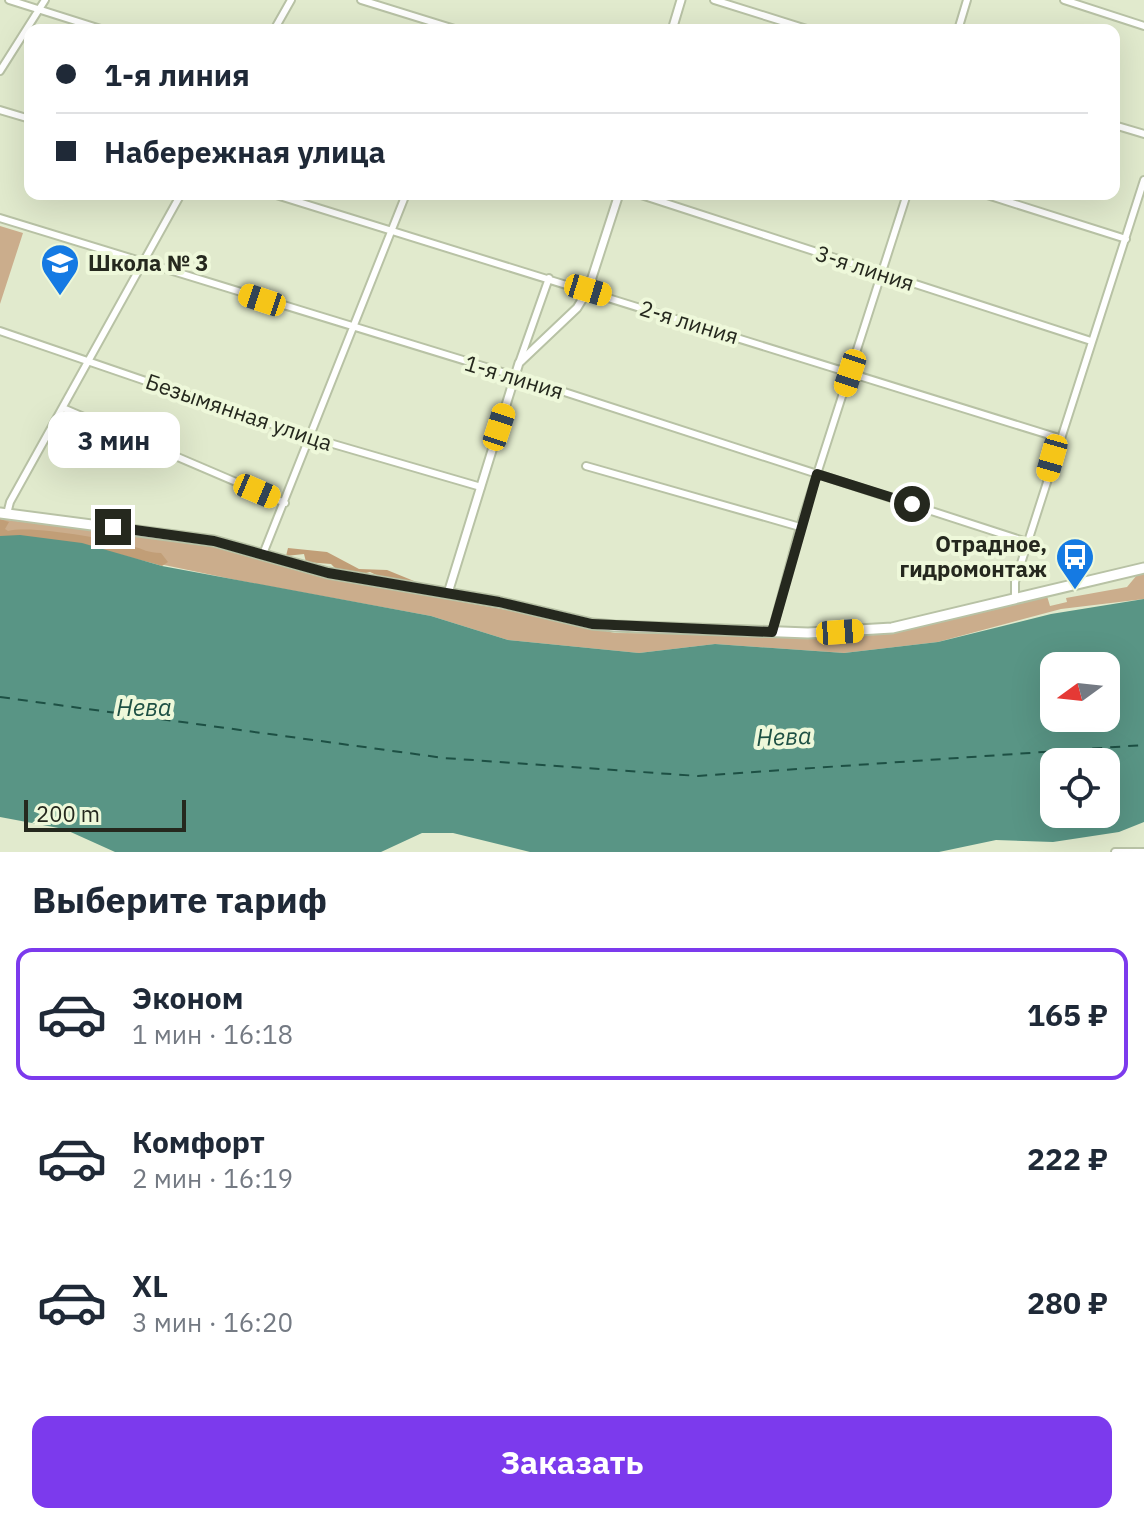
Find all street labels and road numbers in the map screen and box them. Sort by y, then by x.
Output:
street label: 3-я линия [812,238,918,297]
street label: 2-я линия [636,293,742,350]
street label: 1-я линия [461,348,567,405]
street label: Безымянная улица [142,366,337,457]

